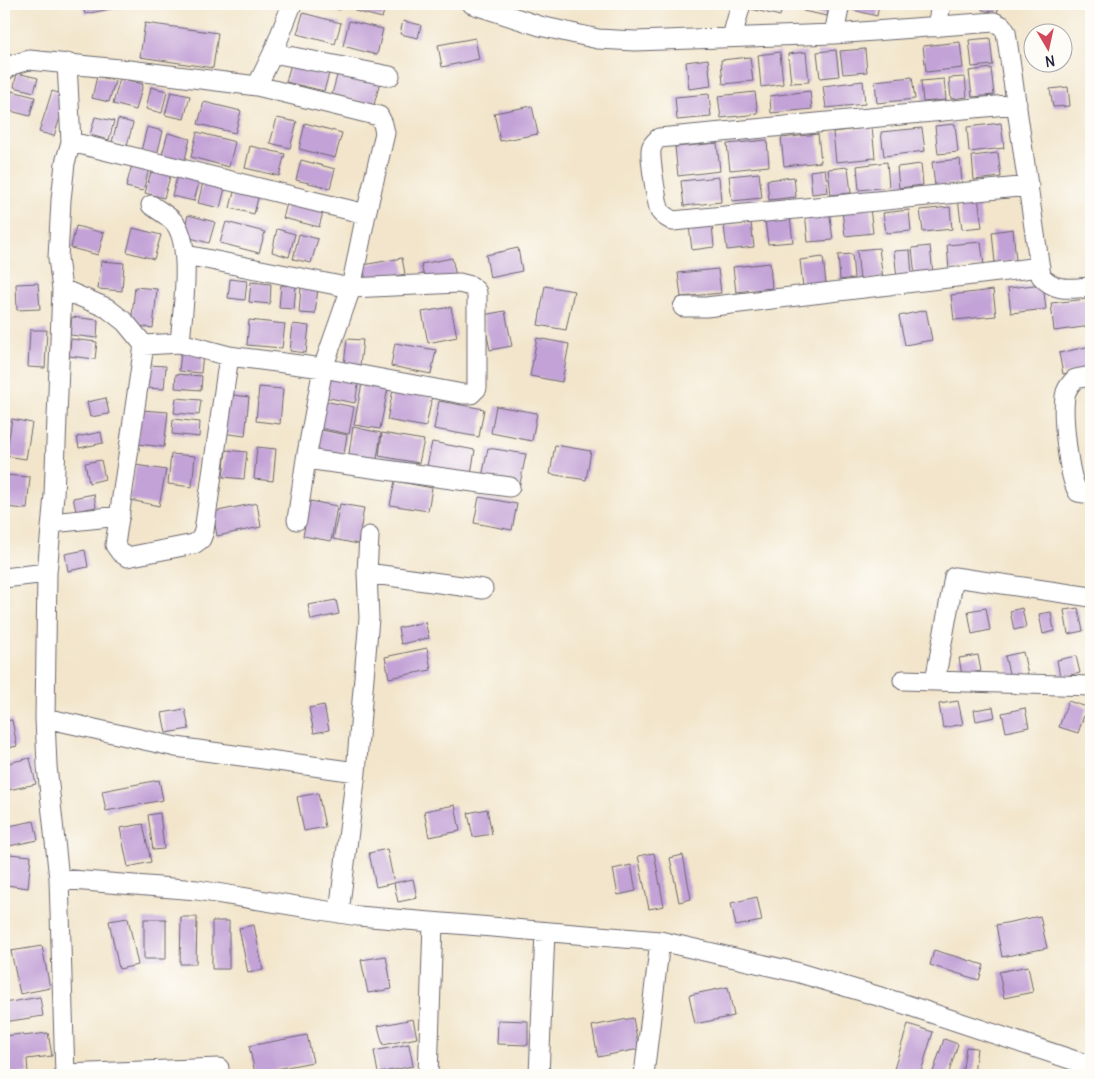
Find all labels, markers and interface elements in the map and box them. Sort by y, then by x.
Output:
north arrow [1022,22,1072,72]
text: N [1044,51,1056,70]

